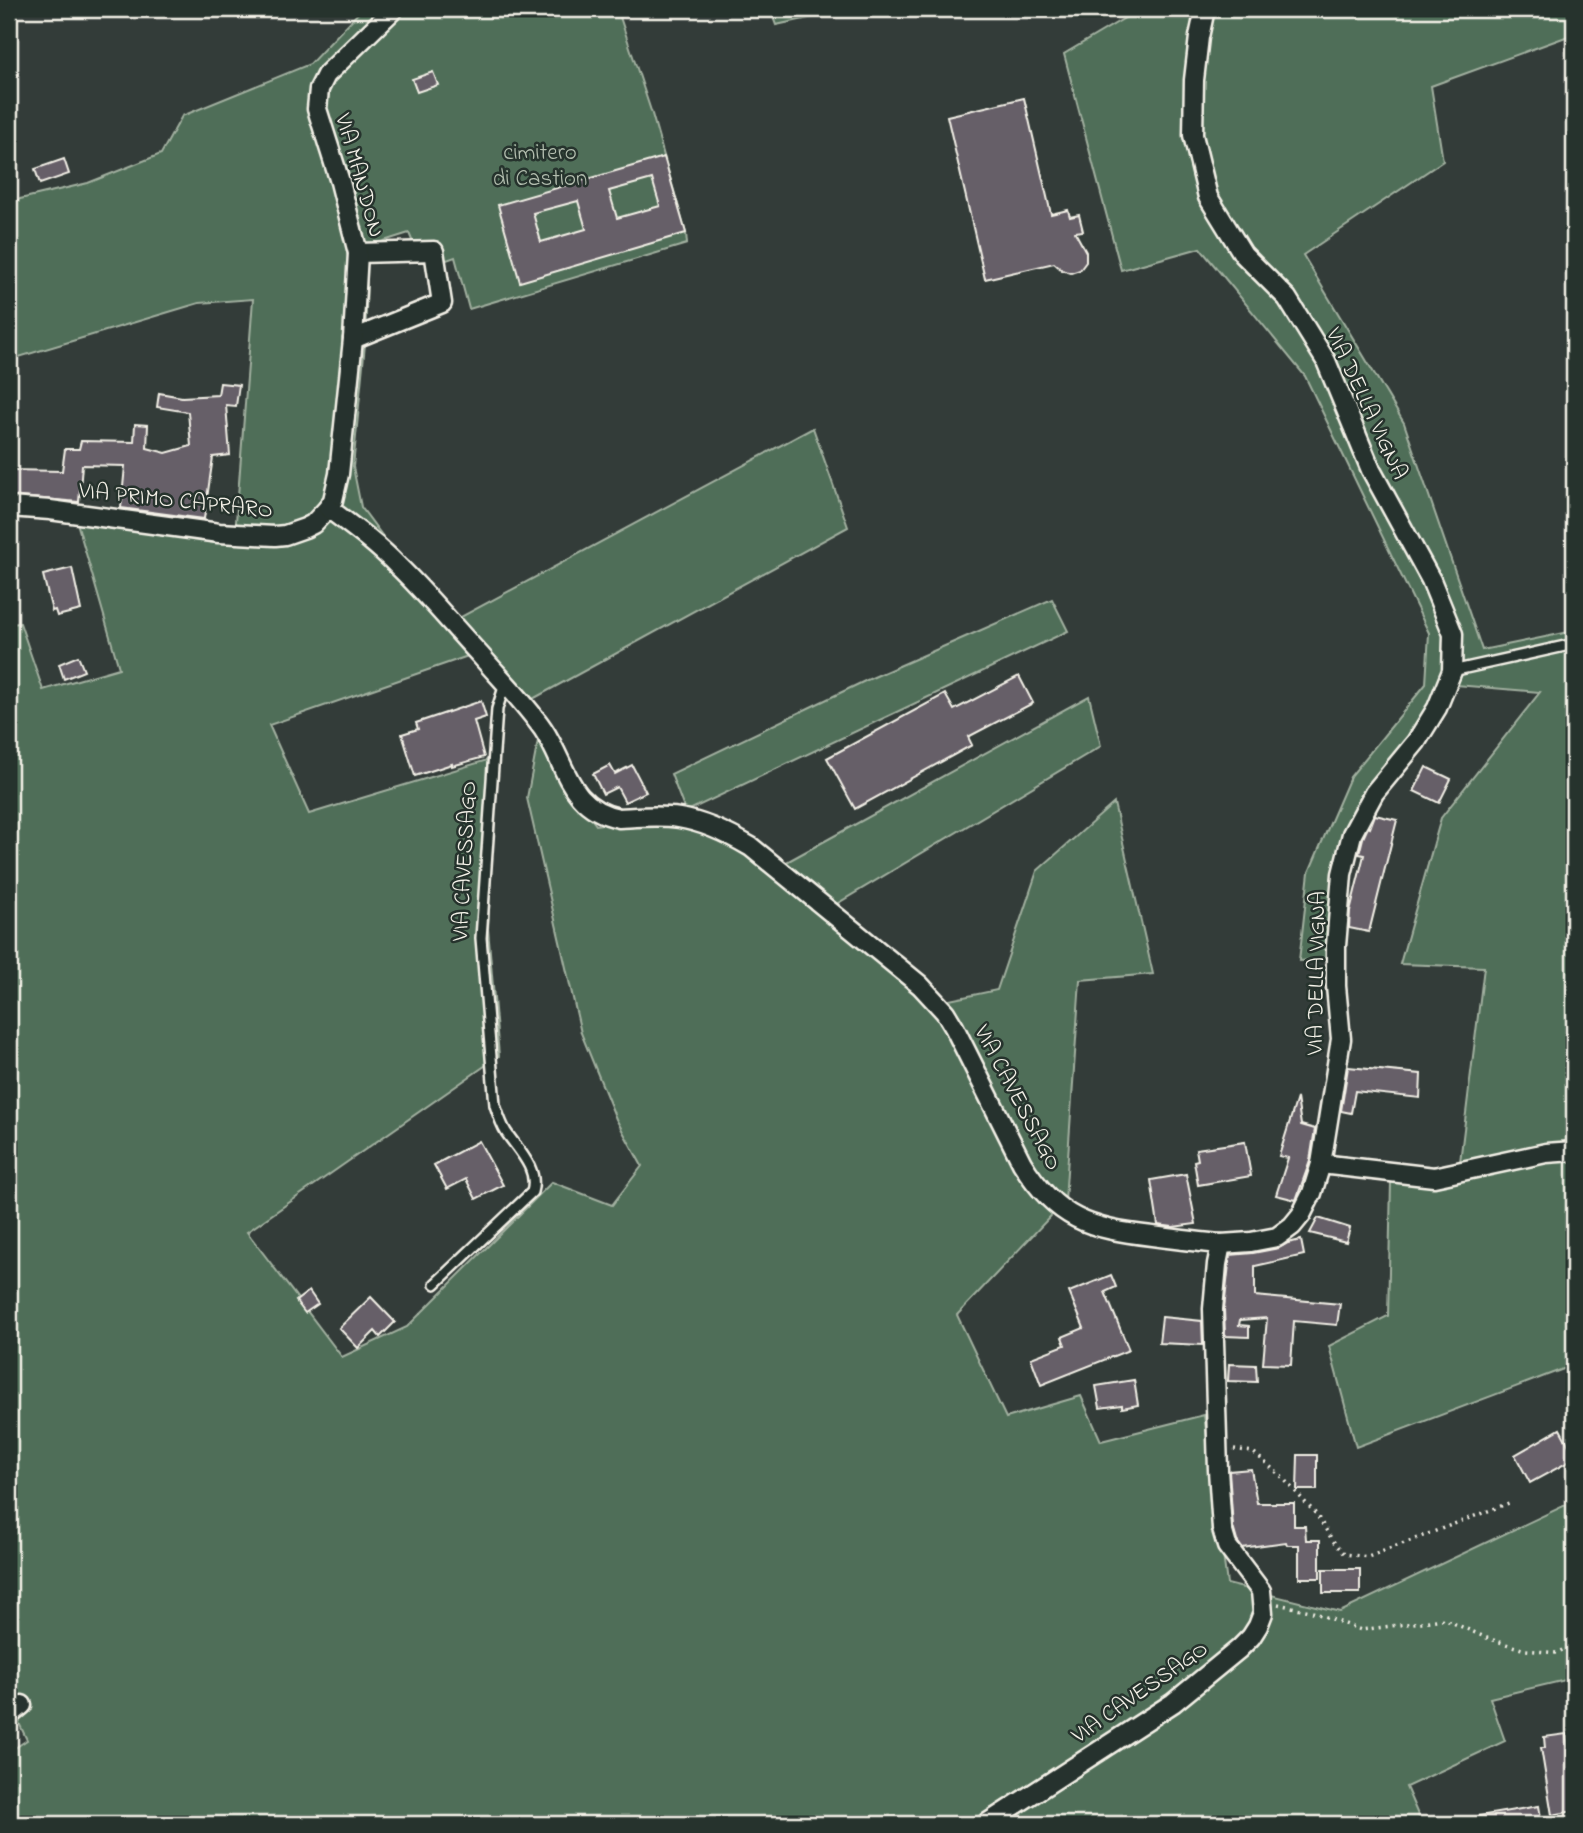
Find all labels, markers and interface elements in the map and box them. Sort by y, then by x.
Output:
street label: VIA MANDON [325,109,392,241]
park label: cimitero di Castion [493,137,587,196]
street label: VIA DELLA VIGNA [1316,322,1415,485]
street label: VIA PRIMO CAPRARO [76,475,274,528]
street label: VIA CAVESSAGO [445,780,486,943]
street label: VIA DELLA VIGNA [1300,891,1335,1056]
street label: VIA CAVESSAGO [964,1019,1069,1177]
street label: VIA CAVESSAGO [1065,1634,1216,1753]

